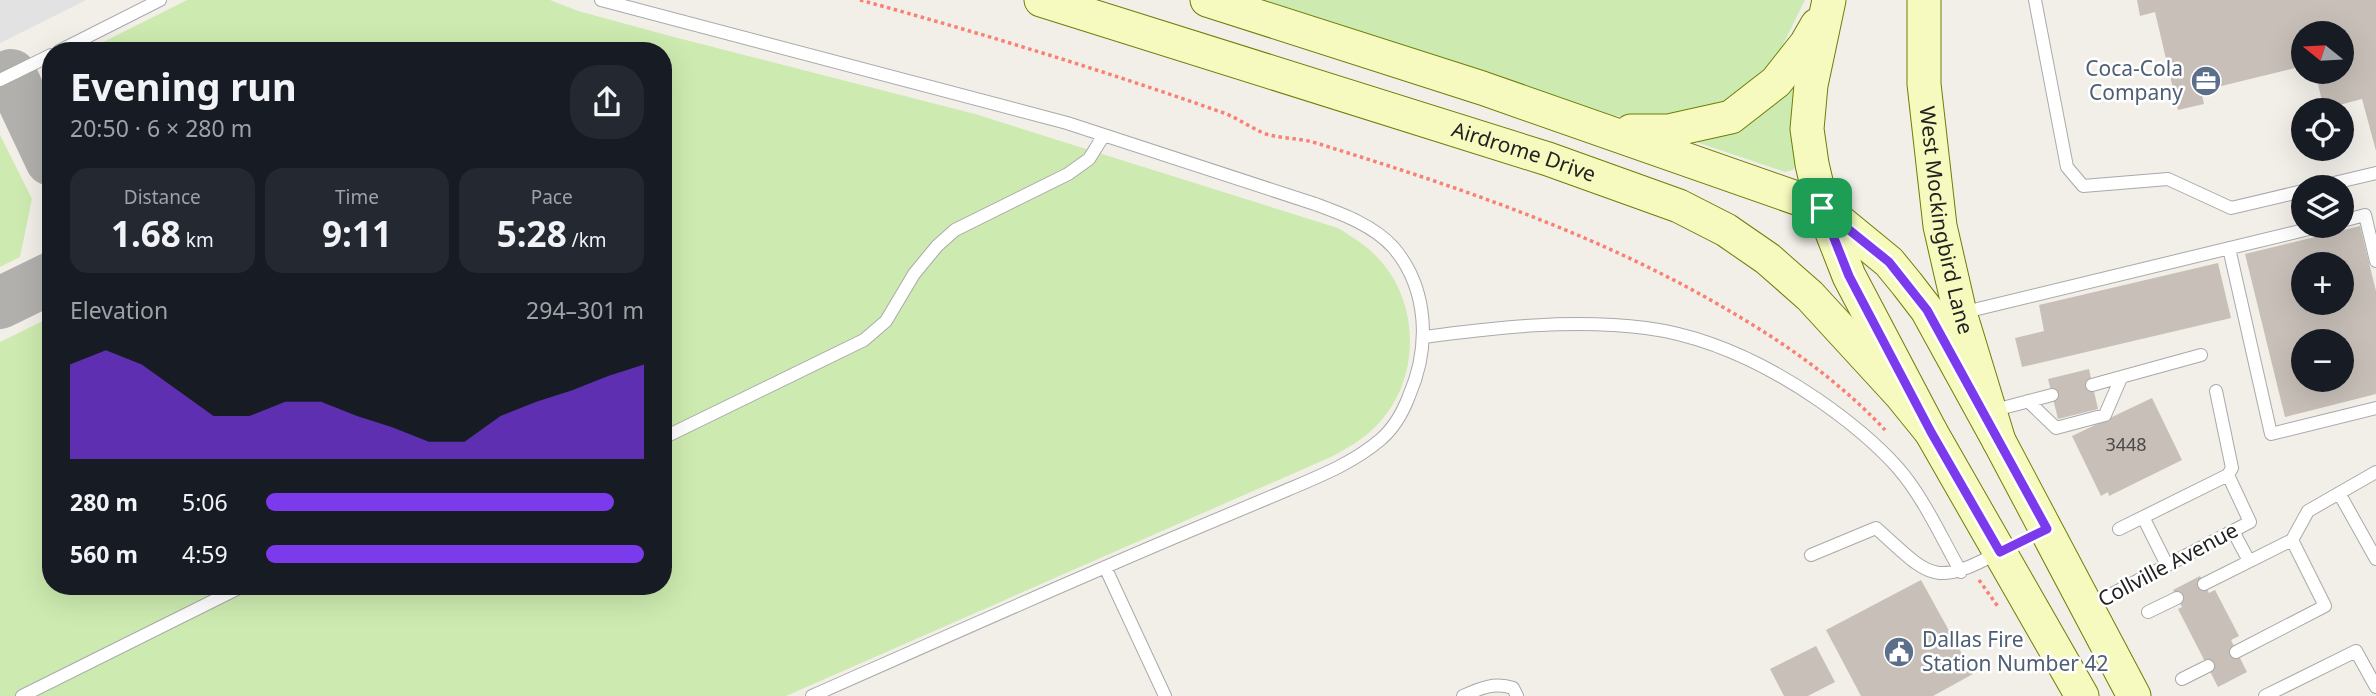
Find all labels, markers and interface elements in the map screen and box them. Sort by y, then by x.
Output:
north arrow [2291,21,2354,84]
map controls [2291,21,2354,392]
place label: Coca-Cola Company [2085,54,2183,106]
text: Evening run [70,60,297,112]
office icon: Coca-Cola Company [2189,64,2223,98]
button: share [570,65,644,139]
button: locate [2291,98,2354,161]
street label: West Mockingbird Lane [1914,105,1981,337]
text: 20:50 · 6 × 280 m [70,112,252,144]
street label: Airdrome Drive [1448,115,1600,188]
button: layers [2291,175,2354,238]
pin [1792,178,1852,238]
text: Distance [124,184,201,210]
text: Time [335,184,379,210]
text: Pace [531,184,573,210]
icon: arrive [1803,189,1841,227]
text: 1.68 [111,210,181,257]
text: 9:11 [322,210,392,257]
text: 5:28 [497,210,567,257]
text: km [181,227,214,253]
text: /km [567,227,607,253]
button: + [2291,252,2354,315]
text: Elevation [70,294,168,326]
text: 294–301 m [526,294,644,326]
button: − [2291,329,2354,392]
house number: 3448 [2105,432,2147,456]
text: 280 m [70,486,138,518]
text: 5:06 [182,486,228,518]
street label: Collville Avenue [2093,515,2242,613]
text: 560 m [70,538,138,570]
text: 4:59 [182,538,228,570]
place label: Dallas Fire Station Number 42 [1922,625,2109,677]
public building icon: Dallas Fire Station Number 42 [1882,635,1916,669]

